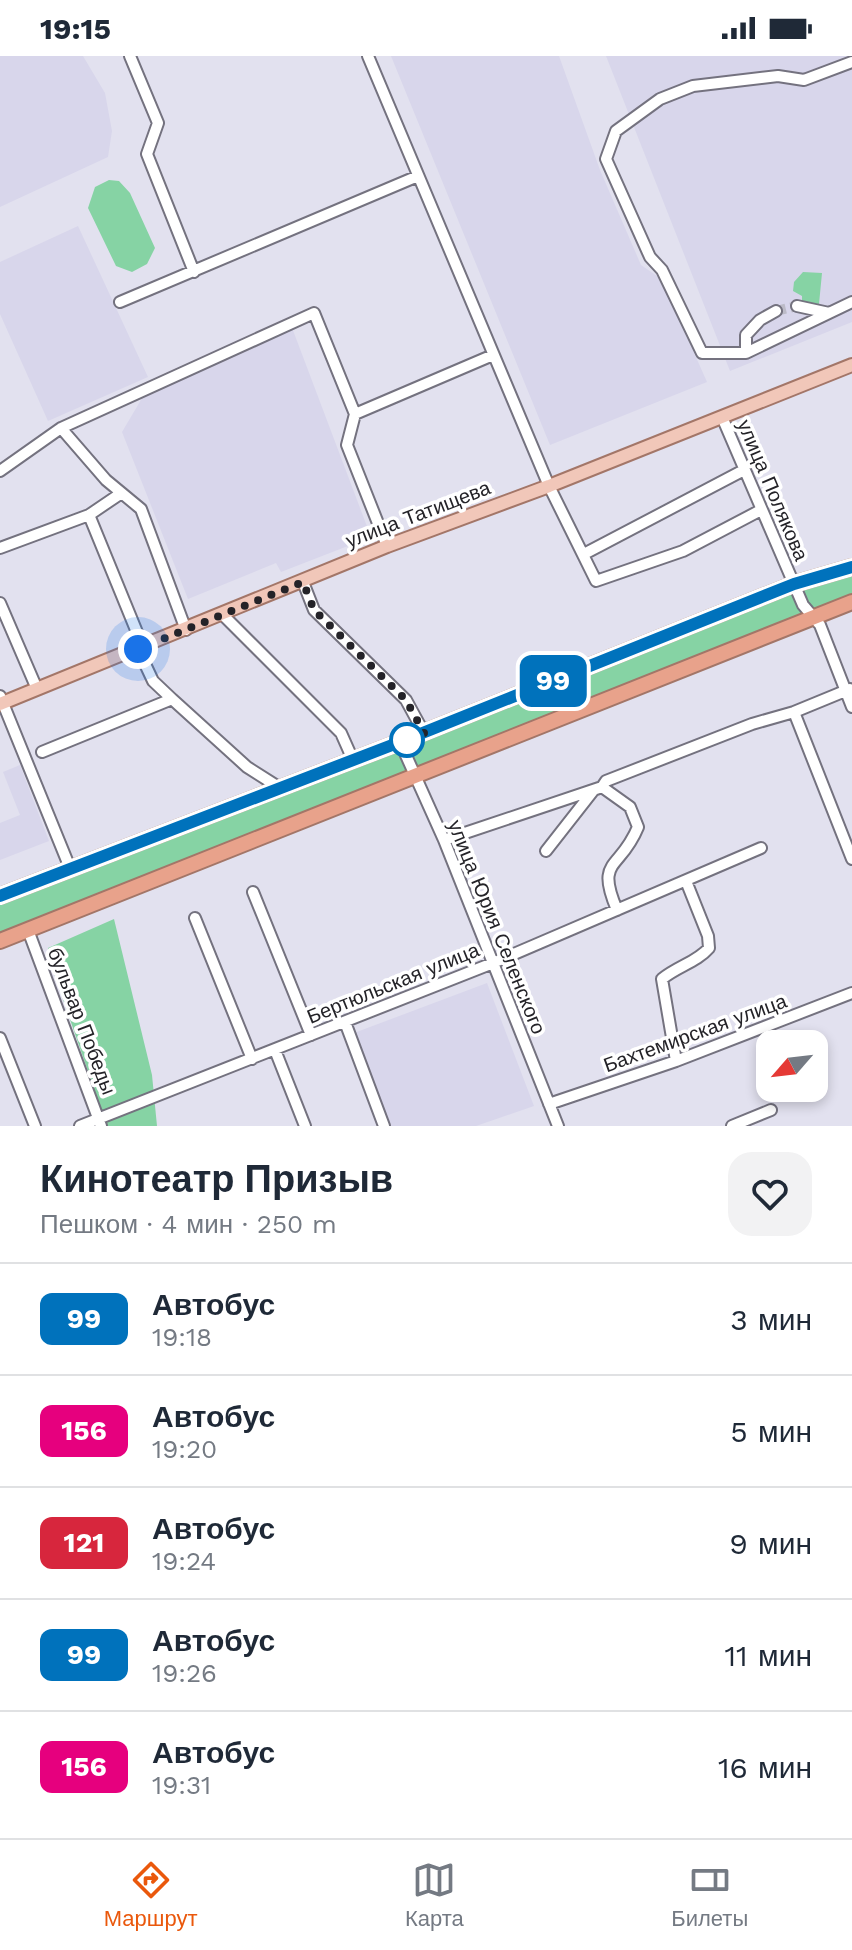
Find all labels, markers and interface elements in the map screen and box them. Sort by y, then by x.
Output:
text: 19:15 [40,11,111,46]
street label: улица Полякова [732,416,814,565]
street label: улица Татищева [342,475,495,553]
your location [118,629,158,669]
line badge: 99 [517,655,589,707]
text: 99 [536,664,570,697]
unlabelled marker [390,723,424,757]
street label: улица Юрия Селенского [443,816,551,1038]
street label: Бертюльская улица [303,937,483,1029]
street label: бульвар Победы [43,944,121,1098]
street label: Бахтемирская улица [600,988,791,1077]
north arrow [756,1030,828,1102]
map controls [756,1030,828,1102]
button: heart [728,1152,812,1236]
text: Кинотеатр Призыв [40,1157,393,1201]
text: Пешком · 4 мин · 250 m [40,1209,337,1239]
text: Автобус [152,1287,275,1322]
text: 99 [67,1302,101,1335]
text: 3 мин [730,1302,812,1337]
text: 19:18 [152,1322,212,1352]
text: Автобус [152,1399,275,1434]
text: 156 [61,1414,107,1447]
text: 5 мин [730,1414,812,1449]
text: 19:20 [152,1434,217,1464]
text: Автобус [152,1511,275,1546]
text: 121 [64,1526,104,1559]
text: 9 мин [729,1526,812,1561]
text: 19:24 [152,1546,216,1576]
text: Автобус [152,1623,275,1658]
text: 99 [67,1638,101,1671]
text: 11 мин [724,1638,812,1673]
text: 19:26 [152,1658,217,1688]
text: Автобус [152,1735,275,1770]
text: 156 [61,1750,107,1783]
text: 16 мин [718,1750,812,1785]
text: 19:31 [152,1770,211,1800]
tab: Маршрут [104,1858,197,1932]
tab: Карта [405,1858,464,1932]
tab: Билеты [671,1858,748,1932]

